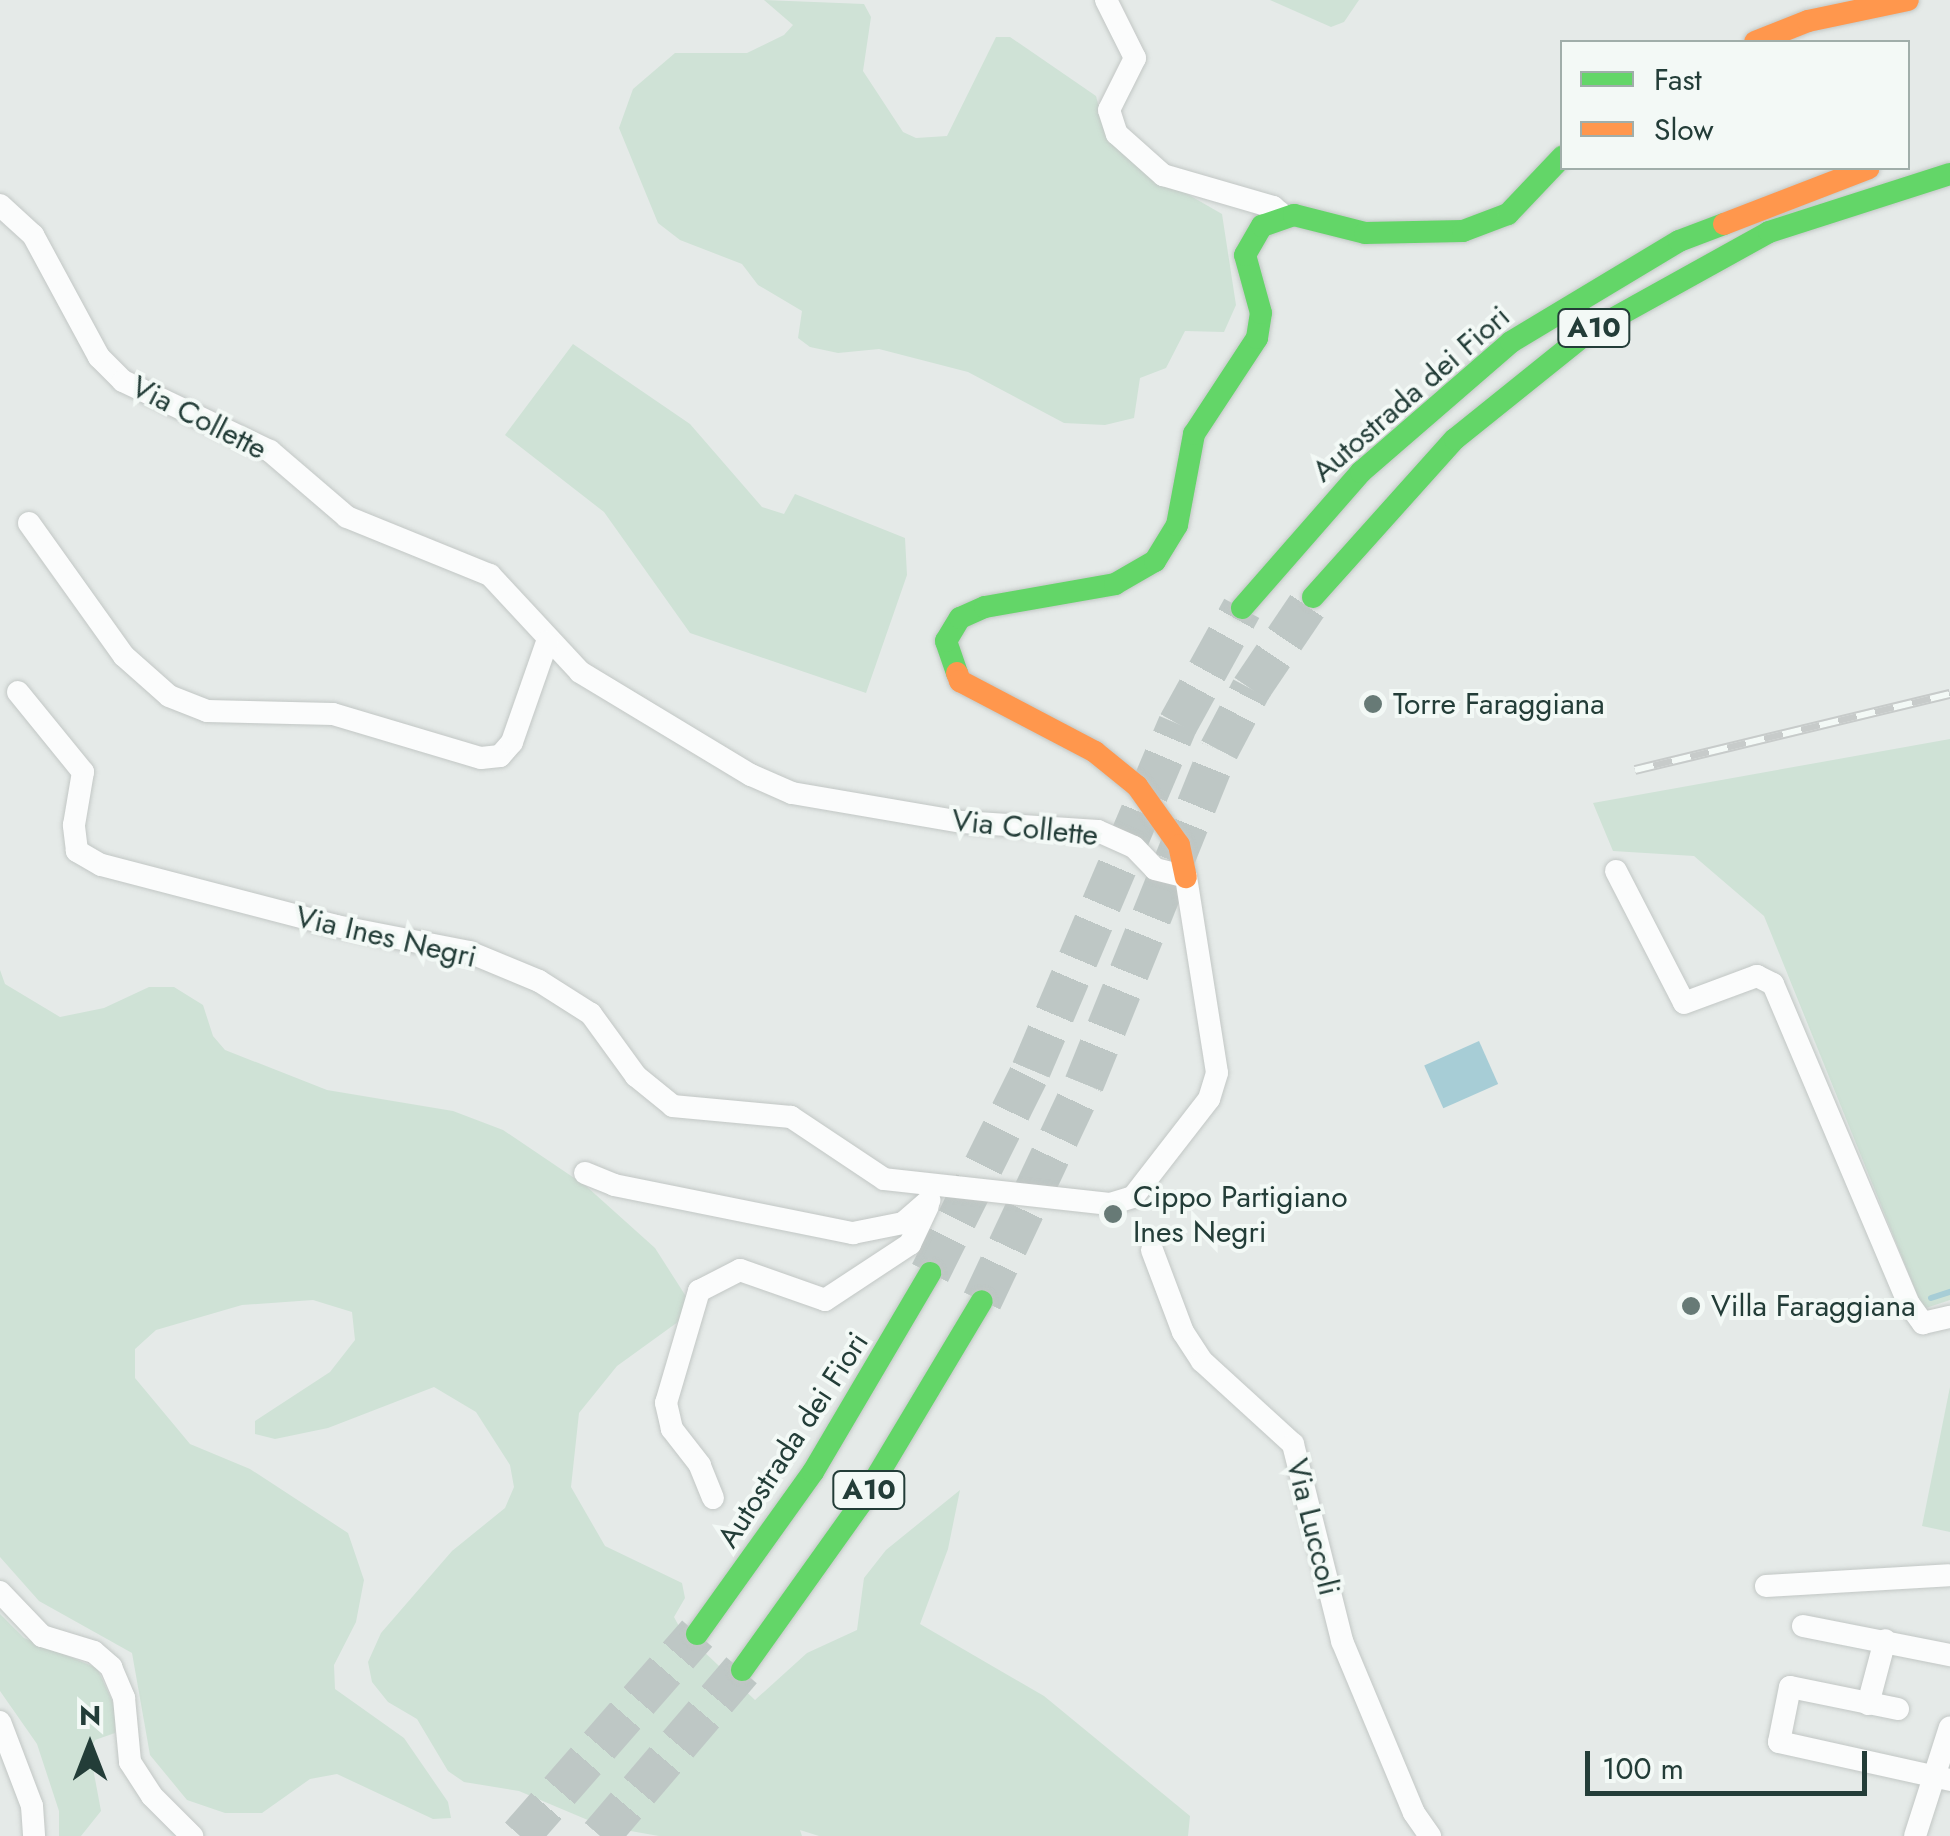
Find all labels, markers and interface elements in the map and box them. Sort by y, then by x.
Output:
legend [1560,40,1910,170]
text: Fast [1654,58,1702,101]
text: Slow [1654,108,1714,151]
street label: Autostrada dei Fiori [1305,299,1517,489]
road number: A10 [1556,305,1632,351]
street label: Via Collette [125,369,273,467]
place label: Torre Faraggiana [1393,686,1605,722]
marker: Torre Faraggiana [1362,693,1384,715]
street label: Via Collette [950,802,1100,854]
street label: Via Ines Negri [292,899,480,975]
place label: Cippo Partigiano Ines Negri [1133,1179,1348,1250]
marker: Cippo Partigiano Ines Negri [1102,1203,1124,1225]
place label: Villa Faraggiana [1711,1288,1916,1324]
marker: Villa Faraggiana [1680,1295,1702,1317]
street label: Autostrada dei Fiori [710,1325,876,1555]
street label: Via Luccoli [1279,1455,1347,1599]
road number: A10 [832,1467,906,1513]
text: N [79,1695,101,1736]
north arrow [40,1696,140,1796]
scale bar [1590,1731,1872,1793]
text: 100 m [1602,1747,1684,1790]

